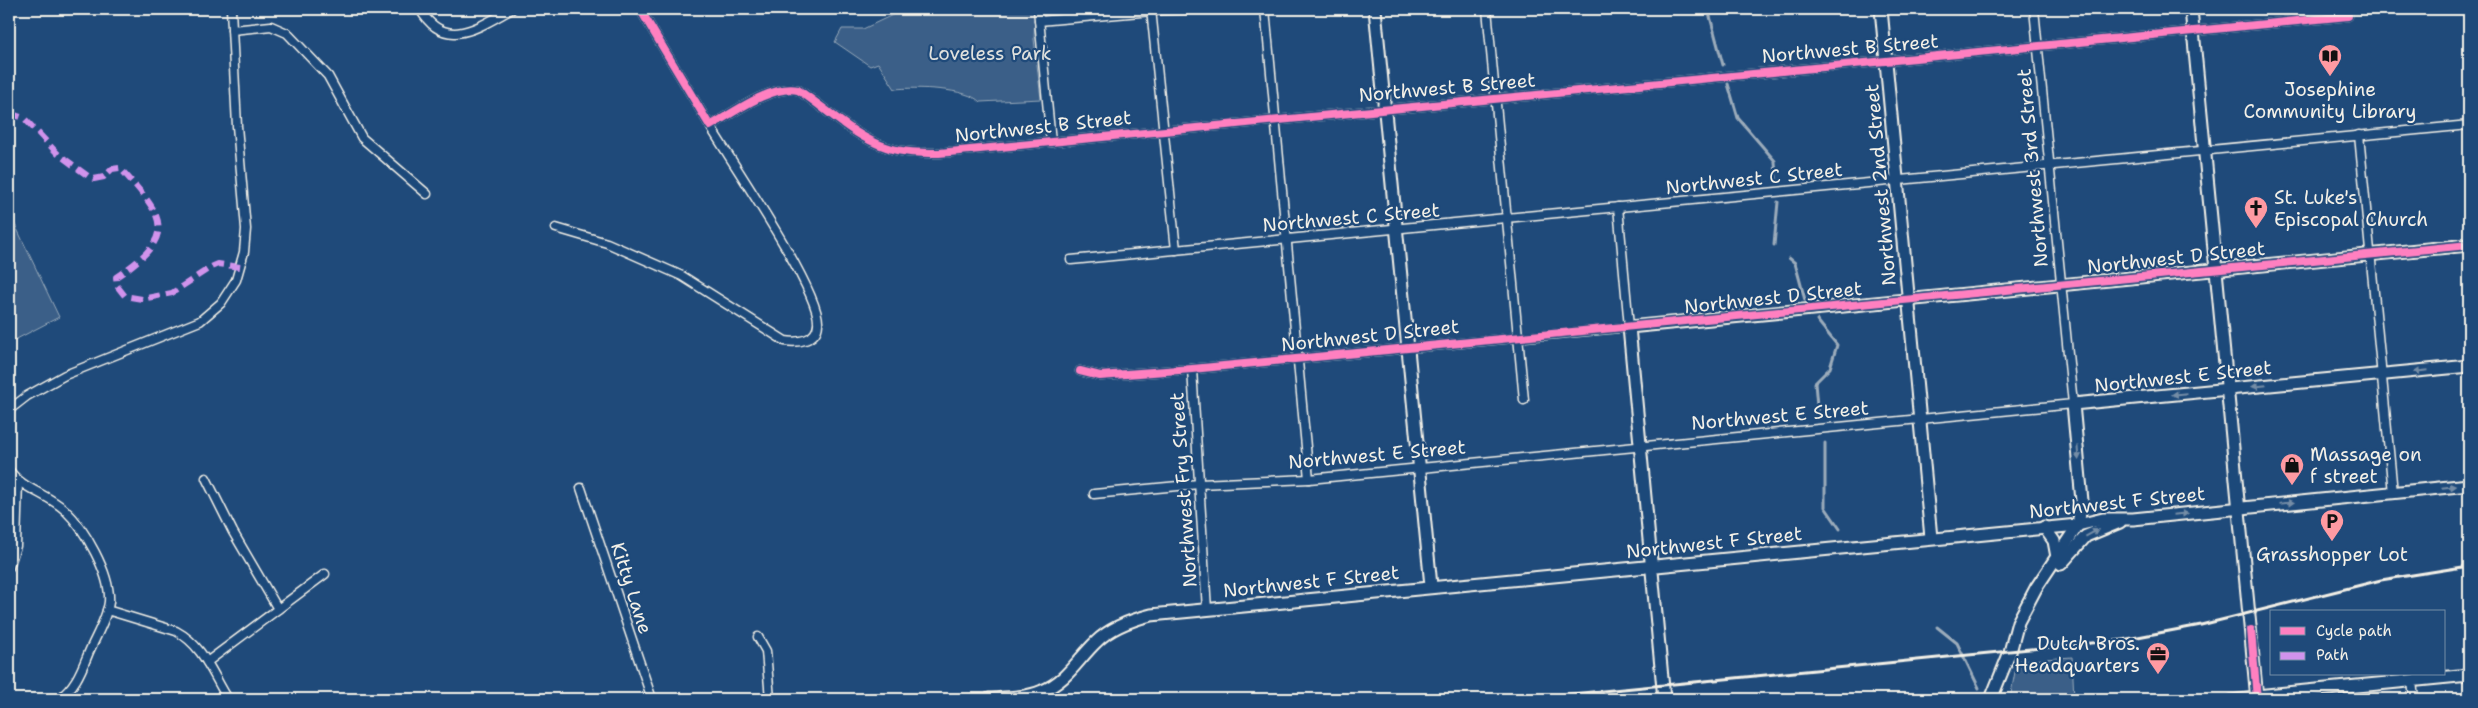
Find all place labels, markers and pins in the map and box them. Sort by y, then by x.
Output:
library icon: Josephine Community Library [2317,43,2343,77]
place label: Josephine Community Library [2244,77,2416,124]
place label: St. Luke's Episcopal Church [2274,185,2428,232]
church icon: St. Luke's Episcopal Church [2243,195,2269,229]
place label: Massage on f street [2310,442,2422,489]
shop icon: Massage on f street [2279,452,2305,486]
parking icon: Grasshopper Lot [2319,508,2345,542]
place label: Grasshopper Lot [2256,542,2408,567]
place label: Dutch Bros. Headquarters [2015,631,2140,678]
office icon: Dutch Bros. Headquarters [2145,641,2171,675]

